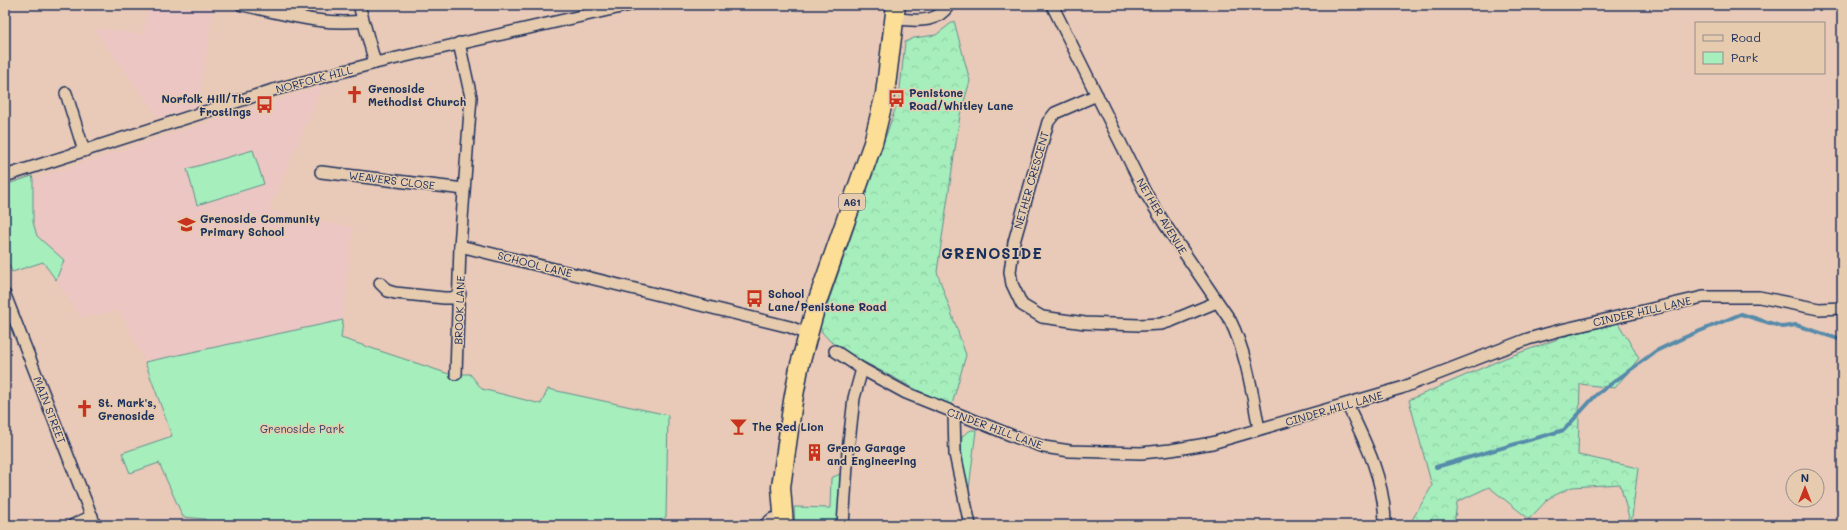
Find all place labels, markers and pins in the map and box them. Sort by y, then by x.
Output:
place label: Grenoside Methodist Church [368,81,466,109]
church icon: Grenoside Methodist Church [345,84,365,104]
place label: Penistone Road/Whitley Lane [909,85,1014,113]
bus stop icon: Penistone Road/Whitley Lane [886,88,906,108]
place label: Norfolk Hill/The Frostings [162,91,251,119]
bus stop icon: Norfolk Hill/The Frostings [254,94,274,114]
place label: Grenoside Community Primary School [200,211,320,239]
school or university icon: Grenoside Community Primary School [177,214,197,234]
place label: School Lane/Penistone Road [768,286,887,314]
bus stop icon: School Lane/Penistone Road [745,289,765,309]
place label: St. Mark's, Grenoside [98,395,156,423]
church icon: St. Mark's, Grenoside [75,398,95,418]
bar icon: The Red Lion [729,416,749,436]
place label: The Red Lion [752,419,824,434]
place label: Greno Garage and Engineering [827,440,917,468]
building icon: Greno Garage and Engineering [804,443,824,463]

